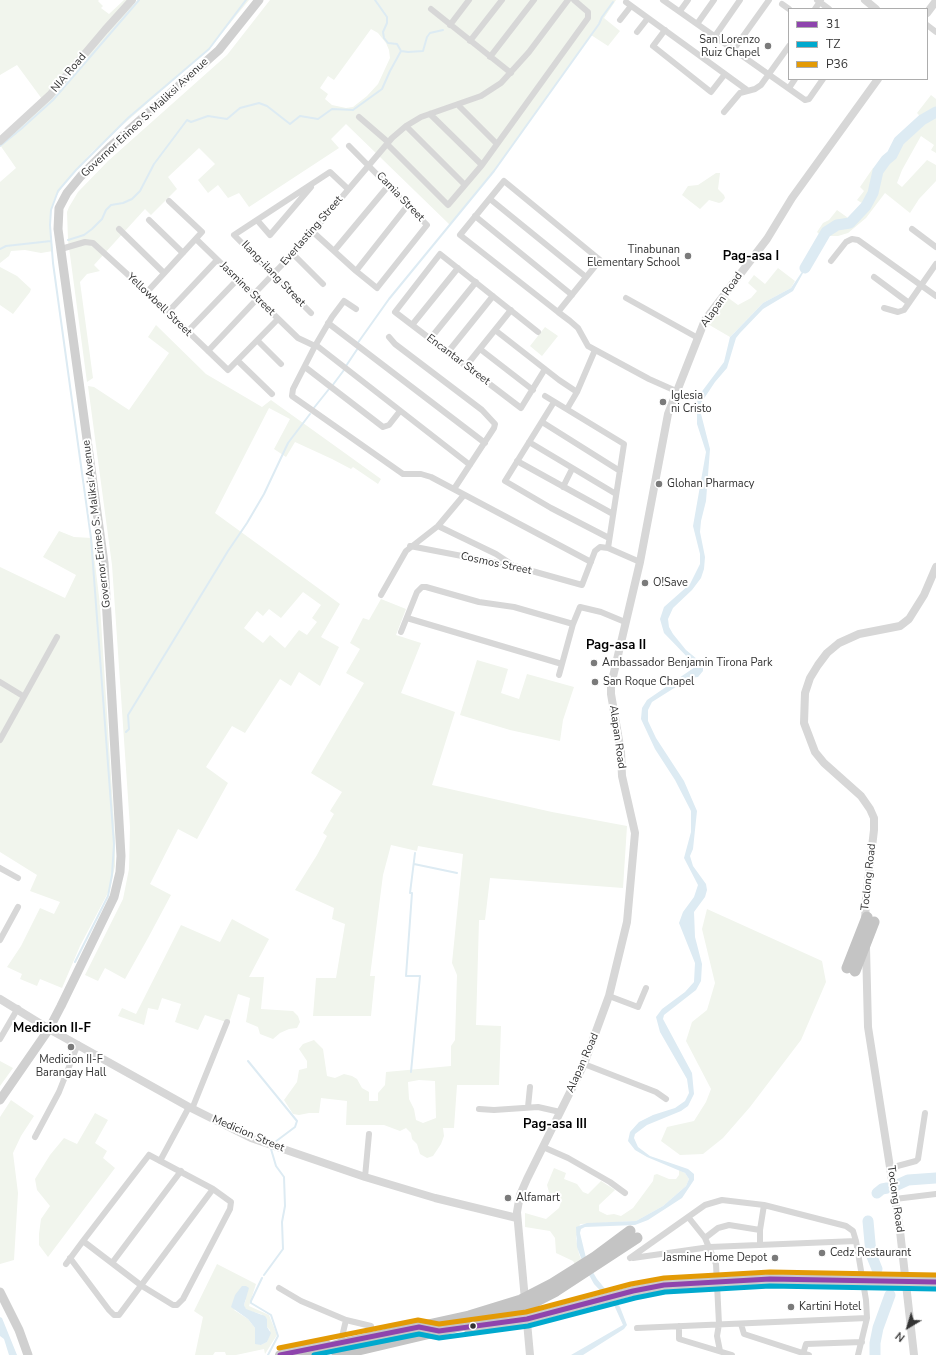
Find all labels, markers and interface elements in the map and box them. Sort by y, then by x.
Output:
legend [788,8,928,80]
text: 31 [826,16,840,32]
place label: San Lorenzo Ruiz Chapel [699,33,760,59]
text: TZ [826,36,840,52]
marker: San Lorenzo Ruiz Chapel [763,41,773,51]
street label: NIA Road [49,51,89,95]
street label: Governor Erineo S. Maliksi Avenue [79,56,211,180]
text: P36 [826,56,848,72]
street label: Camia Street [373,170,427,224]
street label: Everlasting Street [278,193,346,269]
street label: Ilang-ilang Street [238,238,308,310]
place label: Tinabunan Elementary School [587,243,680,269]
district label: Pag-asa I [723,249,779,265]
marker: Tinabunan Elementary School [683,251,693,261]
street label: Jasmine Street [217,259,277,319]
street label: Alapan Road [698,270,746,330]
street label: Yellowbell Street [124,271,194,339]
street label: Encantar Street [424,332,492,388]
place label: Iglesia ni Cristo [671,389,712,415]
marker: Iglesia ni Cristo [658,397,668,407]
street label: Governor Erineo S. Maliksi Avenue [80,439,114,609]
place label: Glohan Pharmacy [667,477,754,491]
marker: Glohan Pharmacy [654,479,664,489]
street label: Cosmos Street [459,550,533,578]
place label: O!Save [653,576,688,590]
marker: O!Save [640,578,650,588]
district label: Pag-asa II [586,638,646,654]
place label: Ambassador Benjamin Tirona Park [602,656,772,670]
marker: Ambassador Benjamin Tirona Park [589,658,599,668]
place label: San Roque Chapel [603,675,694,689]
marker: San Roque Chapel [590,677,600,687]
street label: Alapan Road [606,704,628,770]
street label: Toclong Road [859,843,879,911]
district label: Medicion II-F [13,1021,91,1037]
street label: Alapan Road [564,1031,602,1095]
marker: Medicion II-F Barangay Hall [66,1042,76,1052]
place label: Medicion II-F Barangay Hall [36,1053,106,1079]
street label: Medicion Street [210,1113,286,1155]
district label: Pag-asa III [523,1117,587,1133]
street label: Toclong Road [884,1165,906,1233]
place label: Alfamart [516,1191,560,1205]
marker: Alfamart [503,1193,513,1203]
place label: Cedz Restaurant [830,1246,911,1260]
marker: Cedz Restaurant [817,1248,827,1258]
place label: Jasmine Home Depot [663,1251,767,1265]
marker: Jasmine Home Depot [770,1253,780,1263]
place label: Kartini Hotel [799,1300,861,1314]
marker: Kartini Hotel [786,1302,796,1312]
north arrow [888,1307,928,1347]
unlabelled marker [468,1321,478,1331]
text: N [892,1328,908,1345]

